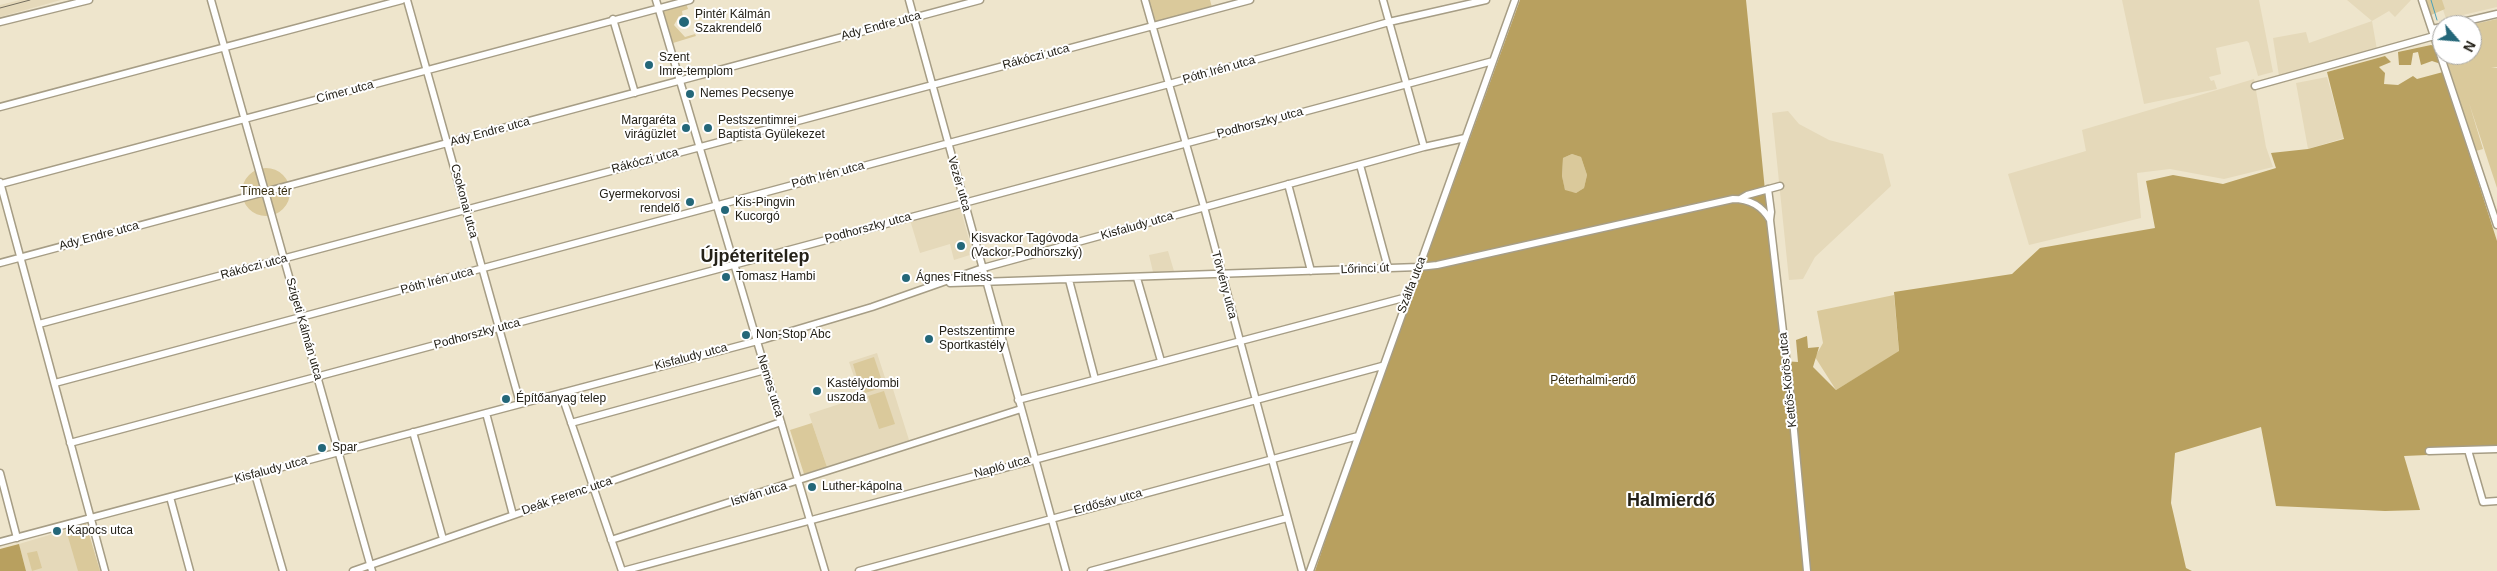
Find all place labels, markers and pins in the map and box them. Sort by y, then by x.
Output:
place label: Pintér Kálmán Szakrendelő [695,8,770,36]
marker: Pintér Kálmán Szakrendelő [677,15,691,29]
place label: Szent Imre-templom [659,51,733,79]
marker: Szent Imre-templom [643,59,655,71]
place label: Nemes Pecsenye [700,87,794,101]
marker: Nemes Pecsenye [684,88,696,100]
place label: Margaréta virágüzlet [621,114,676,142]
place label: Pestszentimrei Baptista Gyülekezet [718,114,825,142]
marker: Margaréta virágüzlet [680,122,692,134]
marker: Pestszentimrei Baptista Gyülekezet [702,122,714,134]
place label: Gyermekorvosi rendelő [599,188,680,216]
marker: Gyermekorvosi rendelő [684,196,696,208]
place label: Kis-Pingvin Kucorgó [735,196,795,224]
marker: Kis-Pingvin Kucorgó [719,204,731,216]
place label: Kisvackor Tagóvoda (Vackor-Podhorszky) [971,232,1082,260]
marker: Kisvackor Tagóvoda (Vackor-Podhorszky) [955,240,967,252]
place label: Tomasz Hambi [736,270,815,284]
marker: Tomasz Hambi [720,271,732,283]
place label: Ágnes Fitness [916,271,992,285]
marker: Ágnes Fitness [900,272,912,284]
place label: Pestszentimre Sportkastély [939,325,1015,353]
place label: Non-Stop Abc [756,328,831,342]
marker: Non-Stop Abc [740,329,752,341]
marker: Pestszentimre Sportkastély [923,333,935,345]
place label: Kastélydombi uszoda [827,377,899,405]
marker: Kastélydombi uszoda [811,385,823,397]
place label: Építőanyag telep [516,392,606,406]
marker: Építőanyag telep [500,393,512,405]
place label: Spar [332,441,357,455]
marker: Spar [316,442,328,454]
place label: Luther-kápolna [822,480,902,494]
marker: Luther-kápolna [806,481,818,493]
place label: Kapocs utca [67,524,133,538]
marker: Kapocs utca [51,525,63,537]

